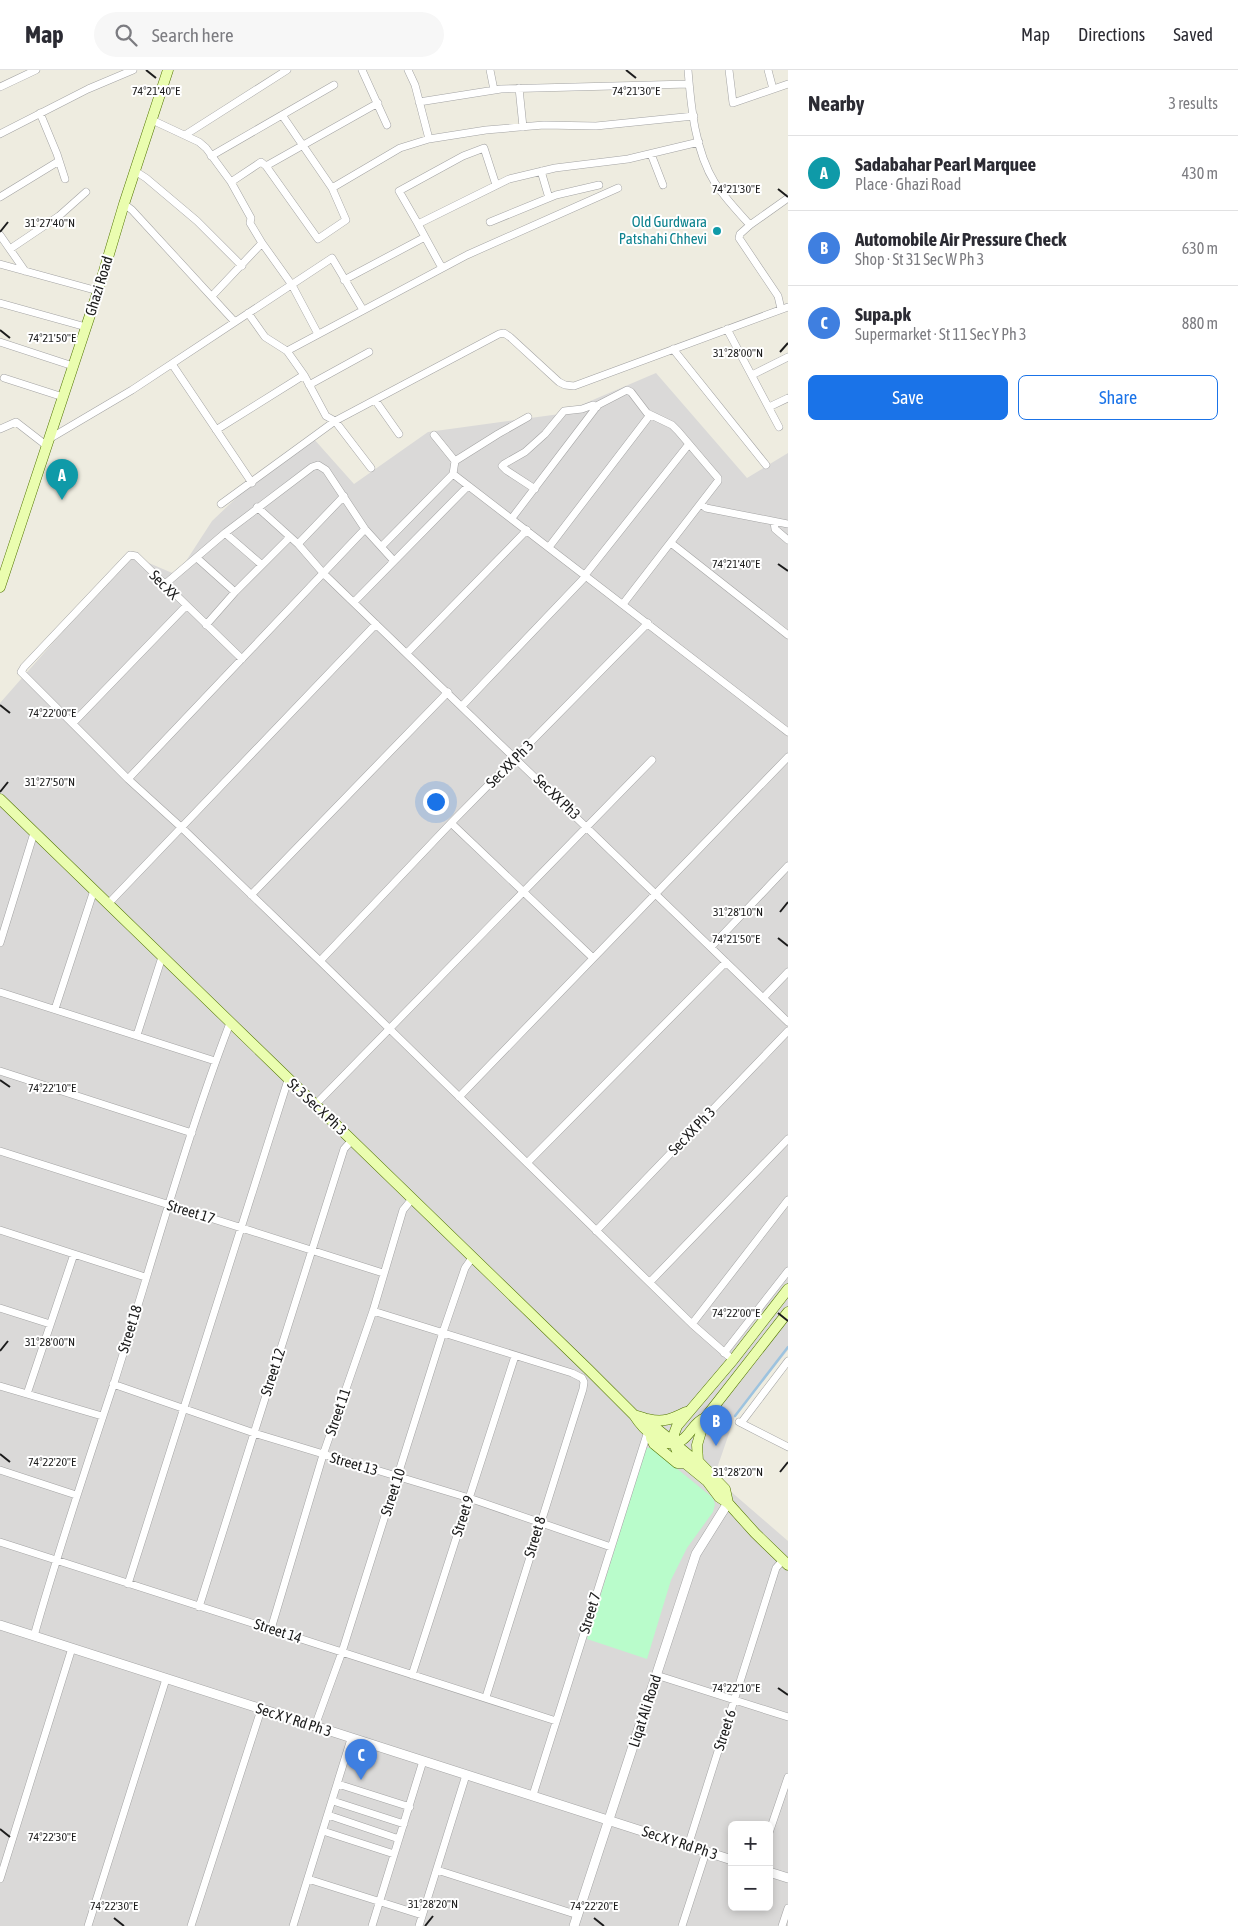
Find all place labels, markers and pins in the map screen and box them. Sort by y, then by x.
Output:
place label: Old Gurdwara Patshahi Chhevi [619,213,707,247]
marker: Old Gurdwara Patshahi Chhevi [711,225,723,237]
pin: A [46,459,78,500]
pin: B [700,1405,732,1446]
pin: C [345,1739,377,1780]

